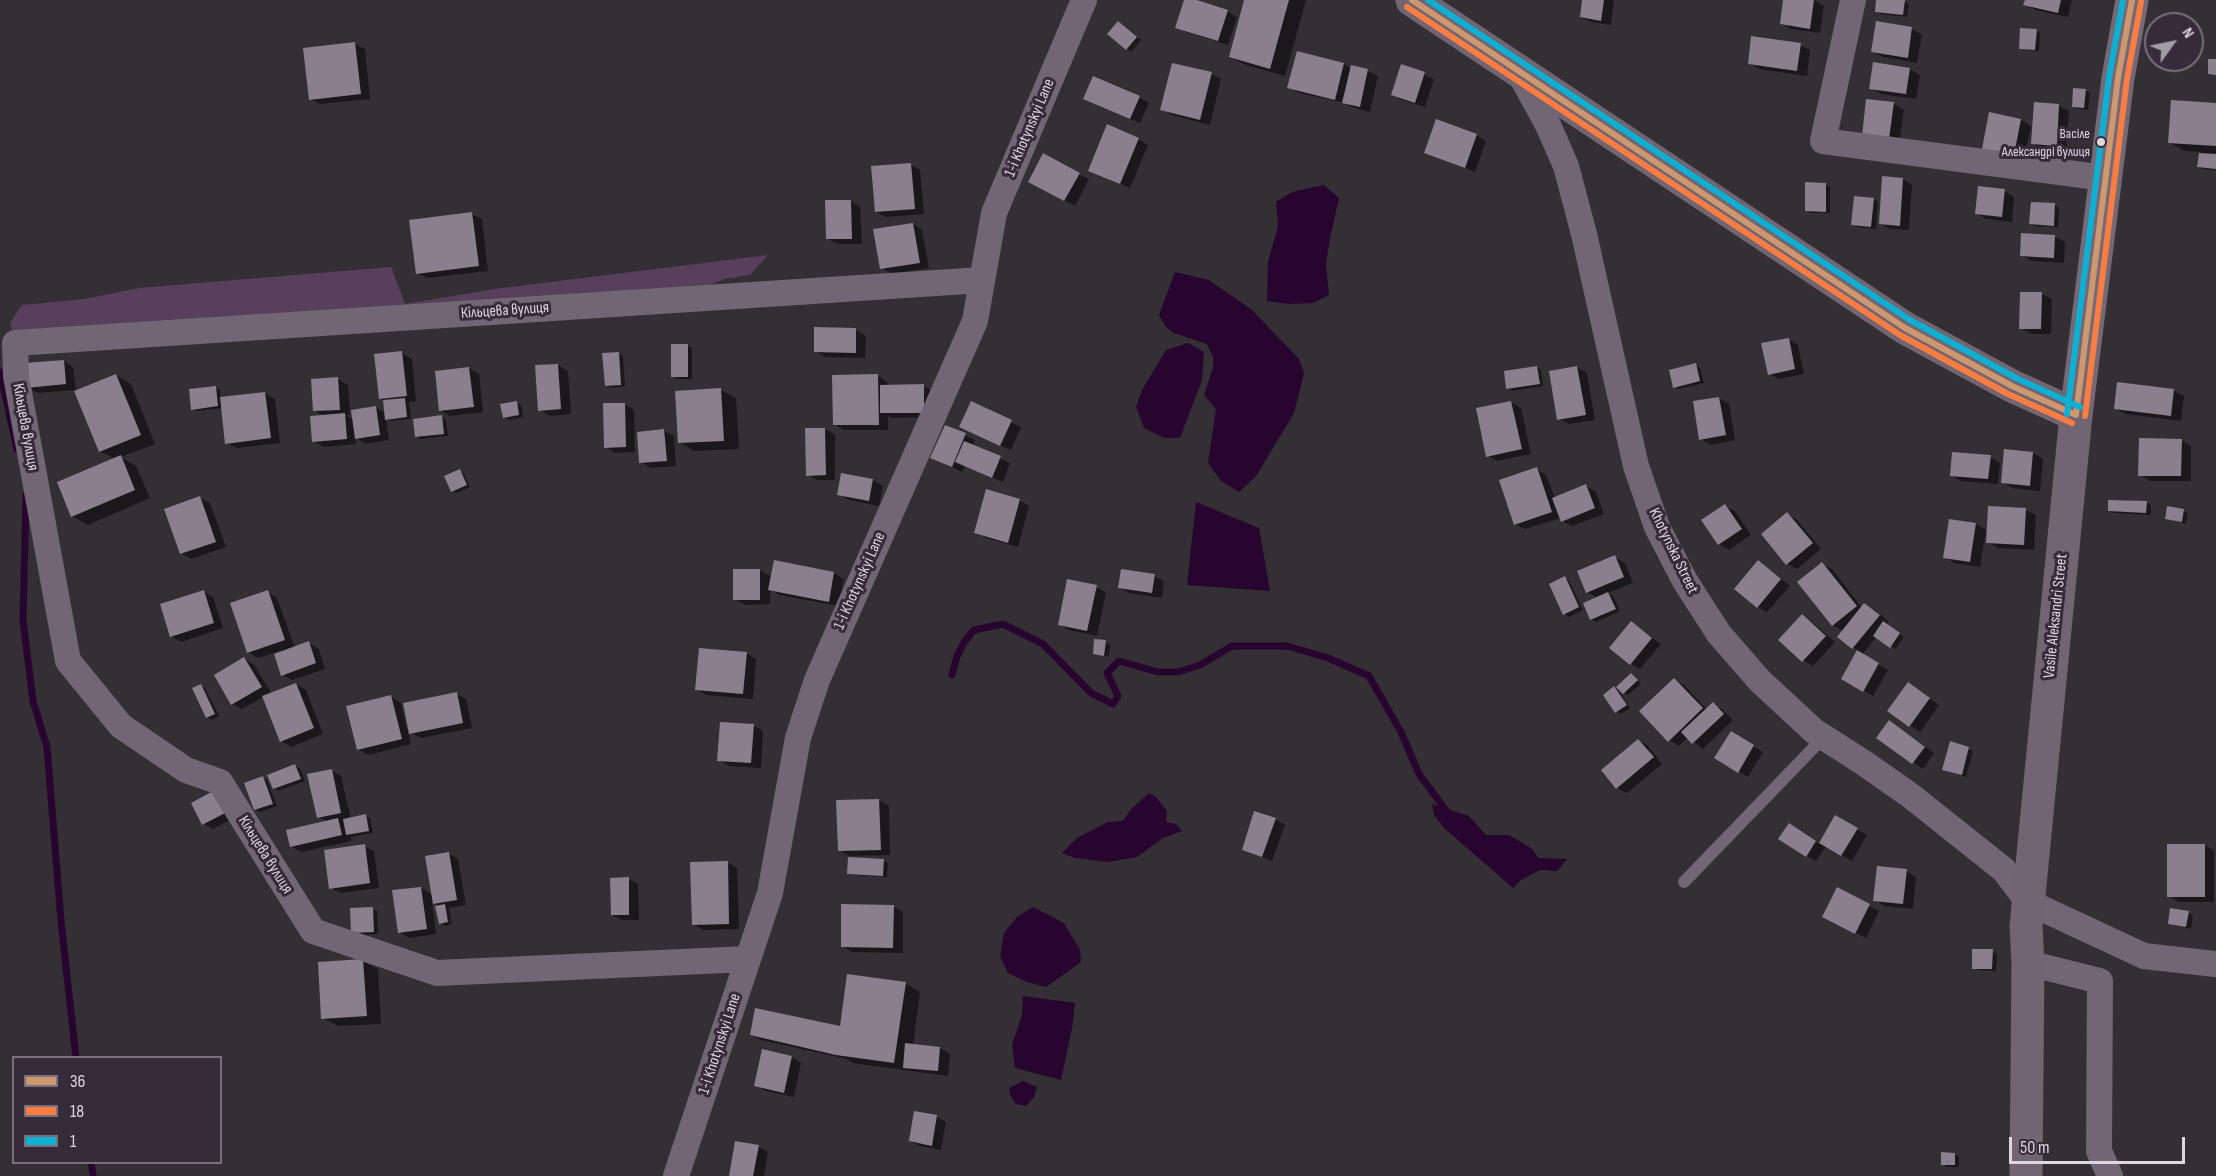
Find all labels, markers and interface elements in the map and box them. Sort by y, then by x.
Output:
north arrow [2144,12,2204,72]
text: N [2178,24,2198,42]
street label: 1-i Khotynskyi Lane [1001,76,1059,180]
place label: Васіле Александрі вулиця [2002,126,2090,158]
marker: Васіле Александрі вулиця [2095,136,2107,148]
street label: Кільцева вулиця [460,298,550,324]
street label: Кільцева вулиця [8,382,42,472]
street label: Khotynska Street [1644,505,1702,597]
street label: 1-i Khotynskyi Lane [830,529,890,633]
street label: Vasile Aleksandri Street [2040,553,2072,679]
street label: Кільцева вулиця [233,812,297,898]
street label: 1-i Khotynskyi Lane [695,991,745,1097]
legend [12,1056,222,1164]
text: 36 [70,1071,85,1092]
text: 18 [70,1101,84,1122]
scale bar [2012,1125,2188,1163]
text: 1 [70,1131,76,1152]
text: 50 m [2020,1137,2050,1158]

